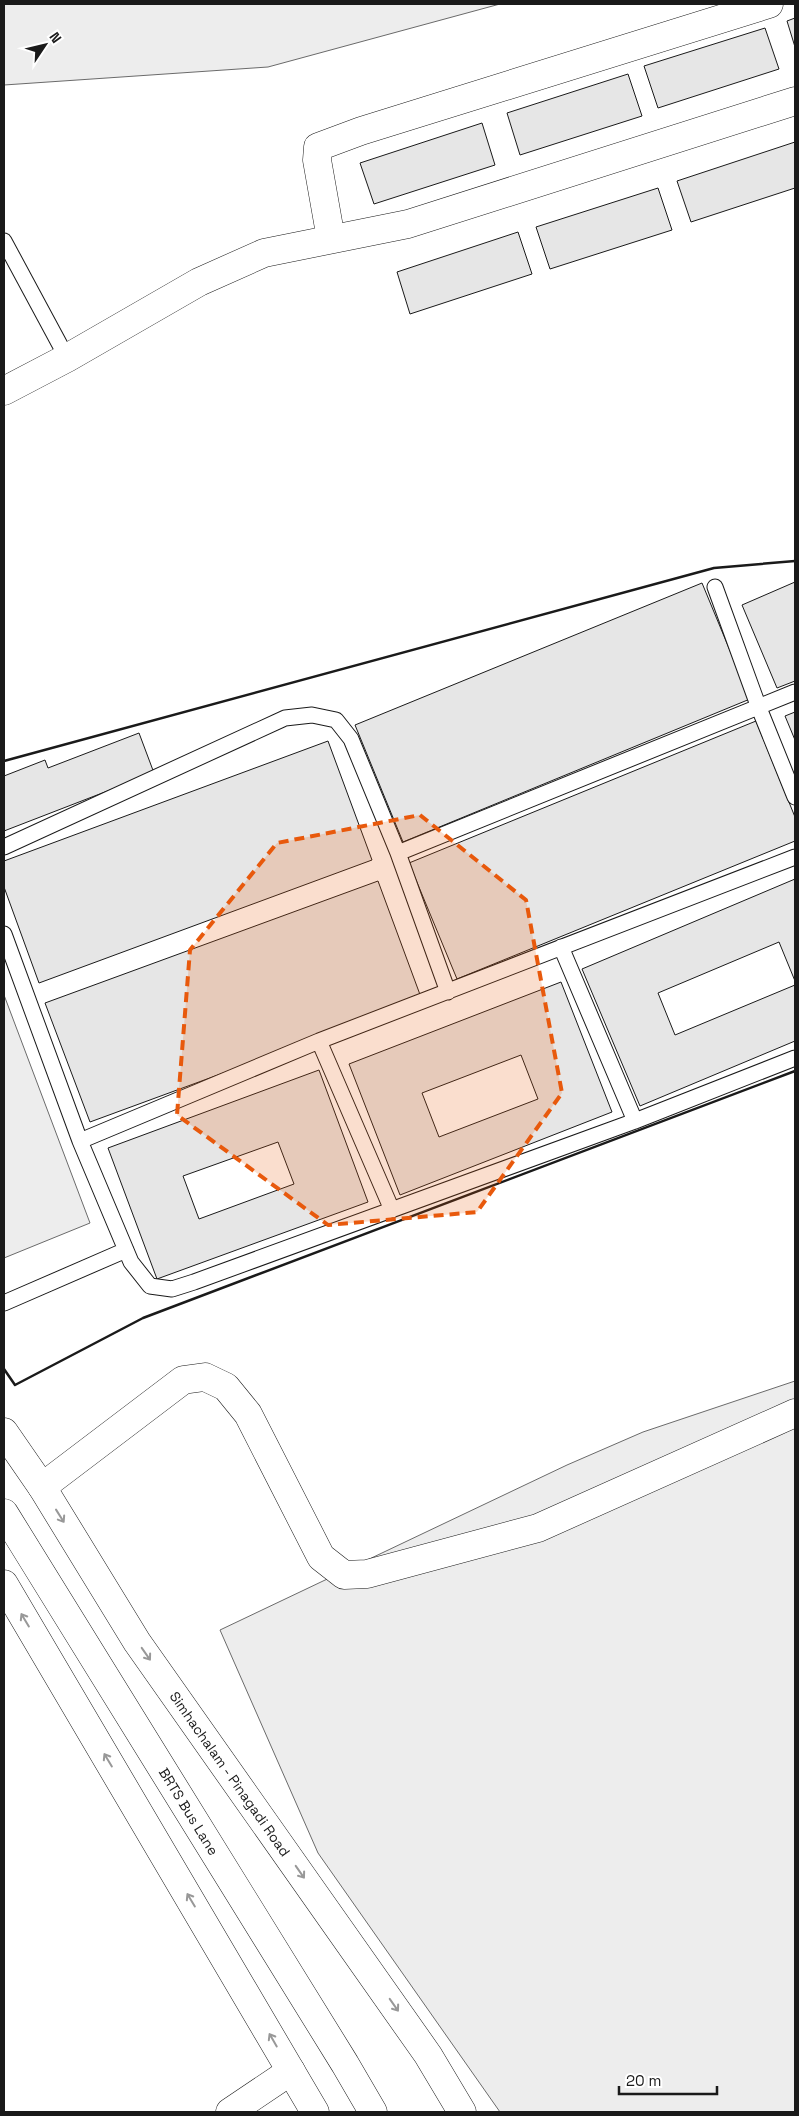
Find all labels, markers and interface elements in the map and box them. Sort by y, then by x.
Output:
north arrow [20,20,70,70]
text: N [46,29,66,47]
one-way arrow [54,1509,65,1523]
one-way arrow [20,1614,30,1628]
one-way arrow [141,1647,151,1661]
street label: Simhachalam - Pinagadi Road [166,1688,294,1860]
one-way arrow [103,1753,113,1767]
street label: BRTS Bus Lane [155,1764,223,1859]
one-way arrow [295,1865,305,1879]
one-way arrow [185,1893,195,1907]
one-way arrow [389,1998,399,2012]
one-way arrow [268,2033,278,2047]
scale bar [619,2064,716,2096]
text: 20 m [626,2071,661,2090]

